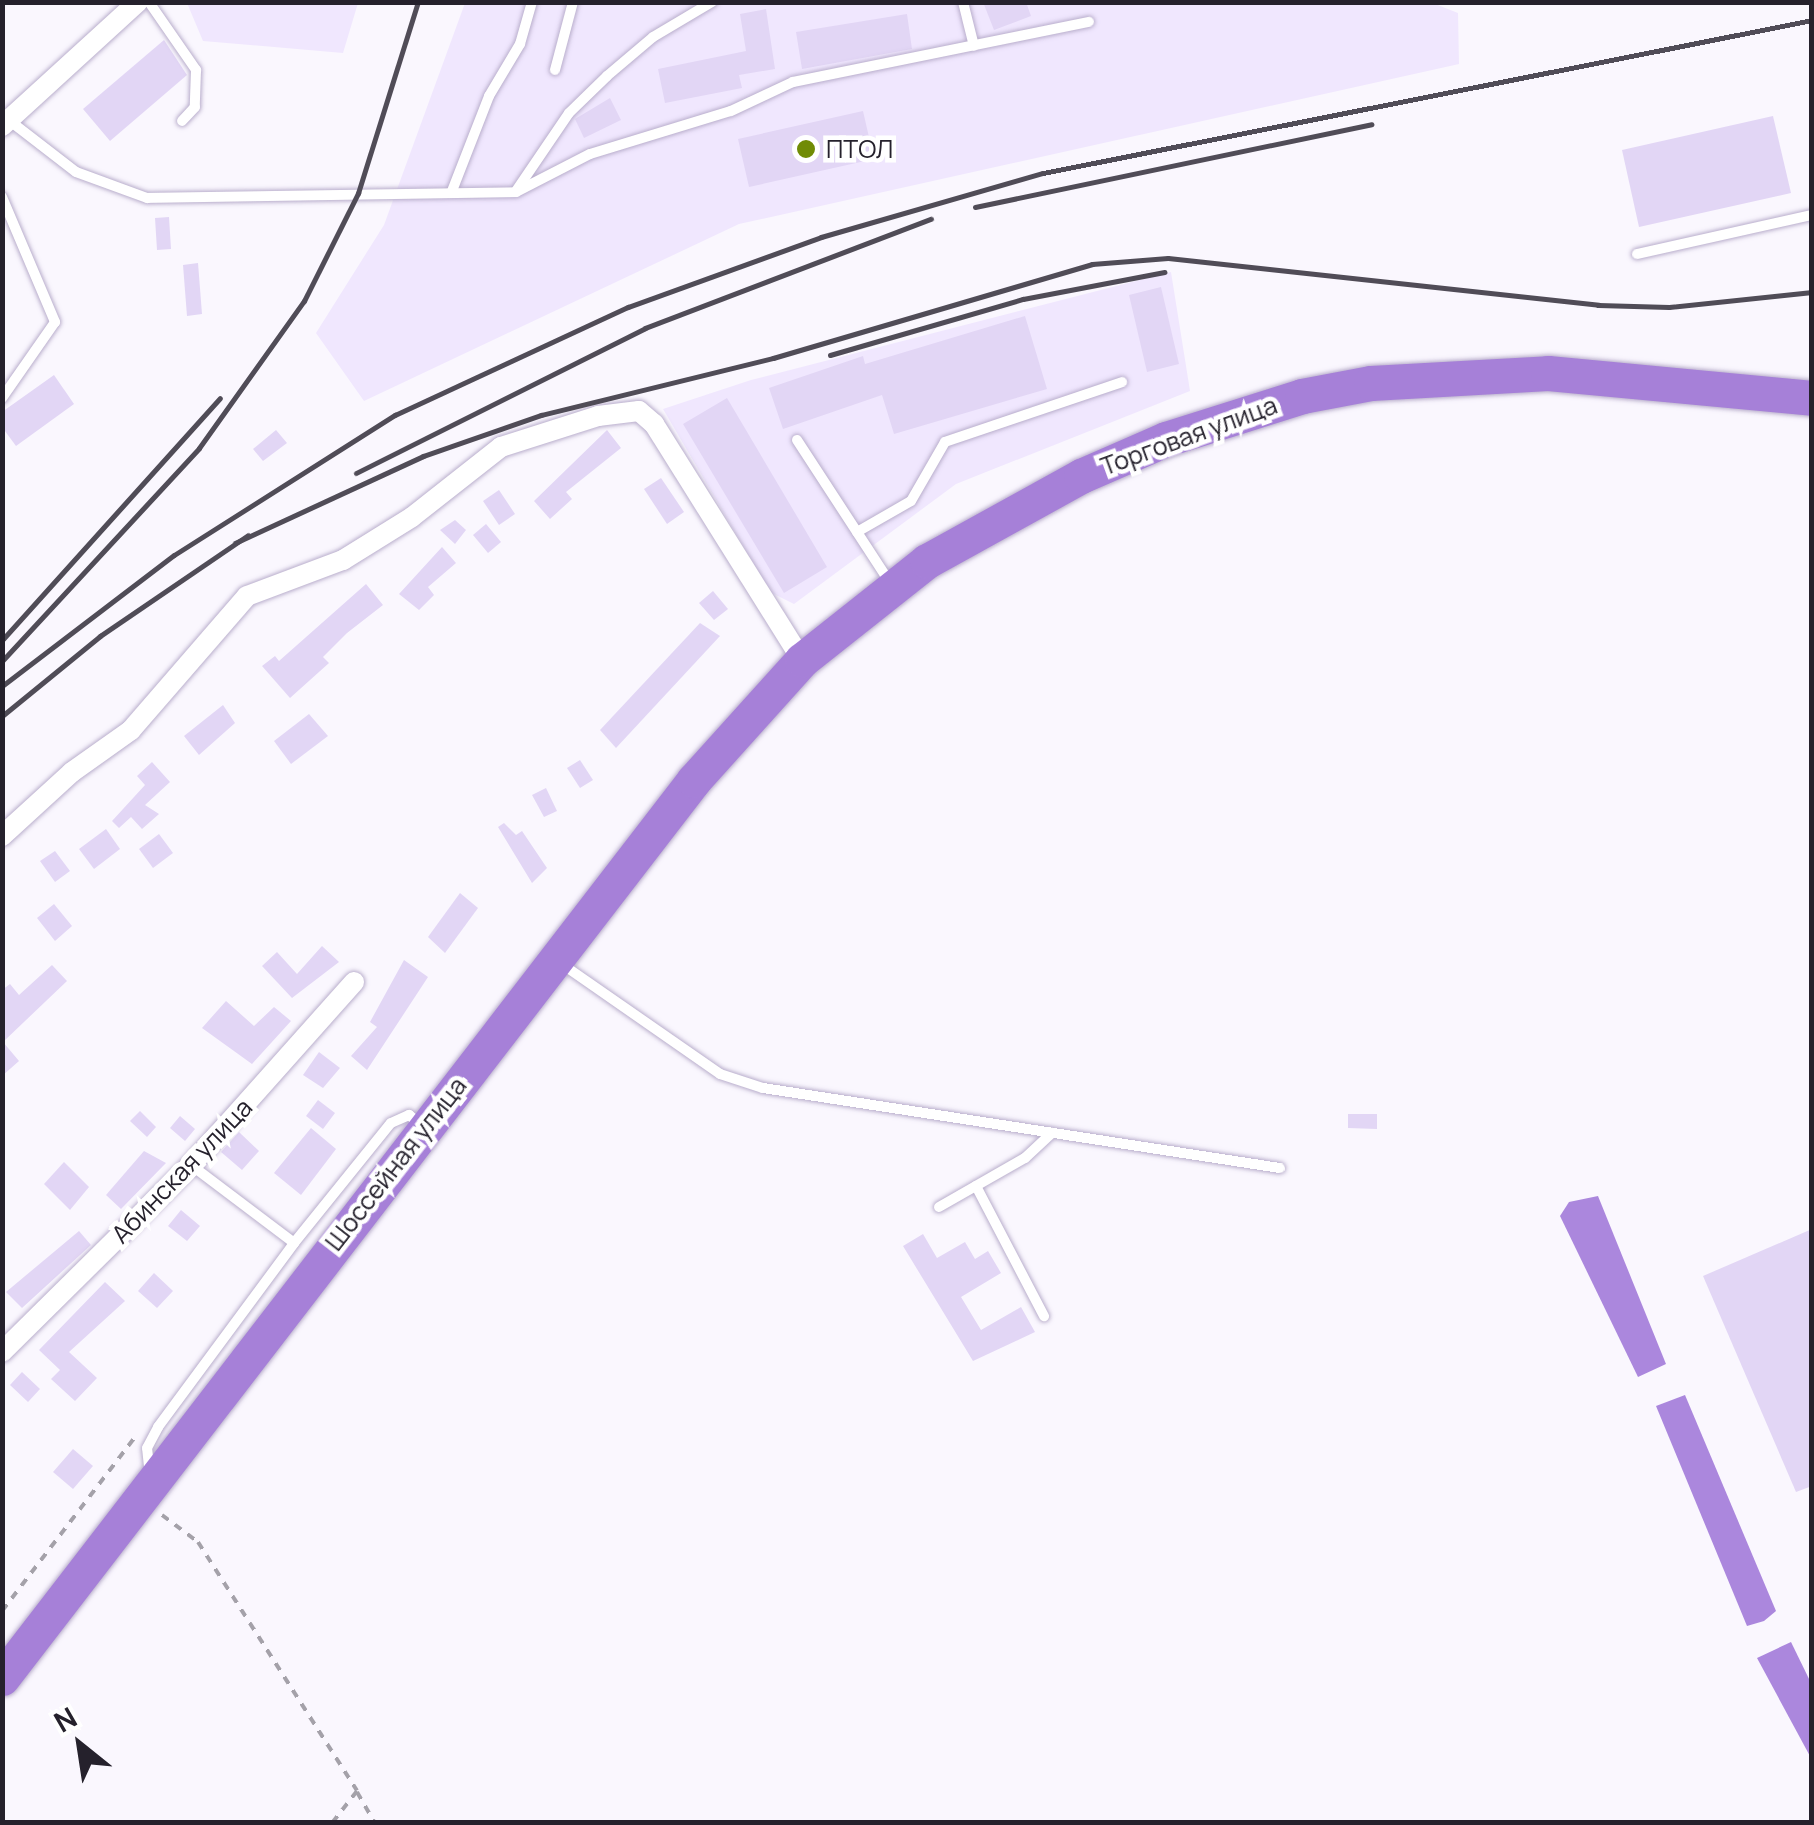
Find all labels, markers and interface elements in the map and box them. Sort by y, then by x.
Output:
place label: ПТОЛ [826,134,893,164]
marker: ПТОЛ [795,138,817,160]
street label: Торговая улица [1097,390,1281,482]
street label: Шоссейная улица [319,1071,473,1257]
street label: Абинская улица [106,1093,258,1249]
north arrow [30,1695,130,1795]
text: N [47,1698,83,1741]

